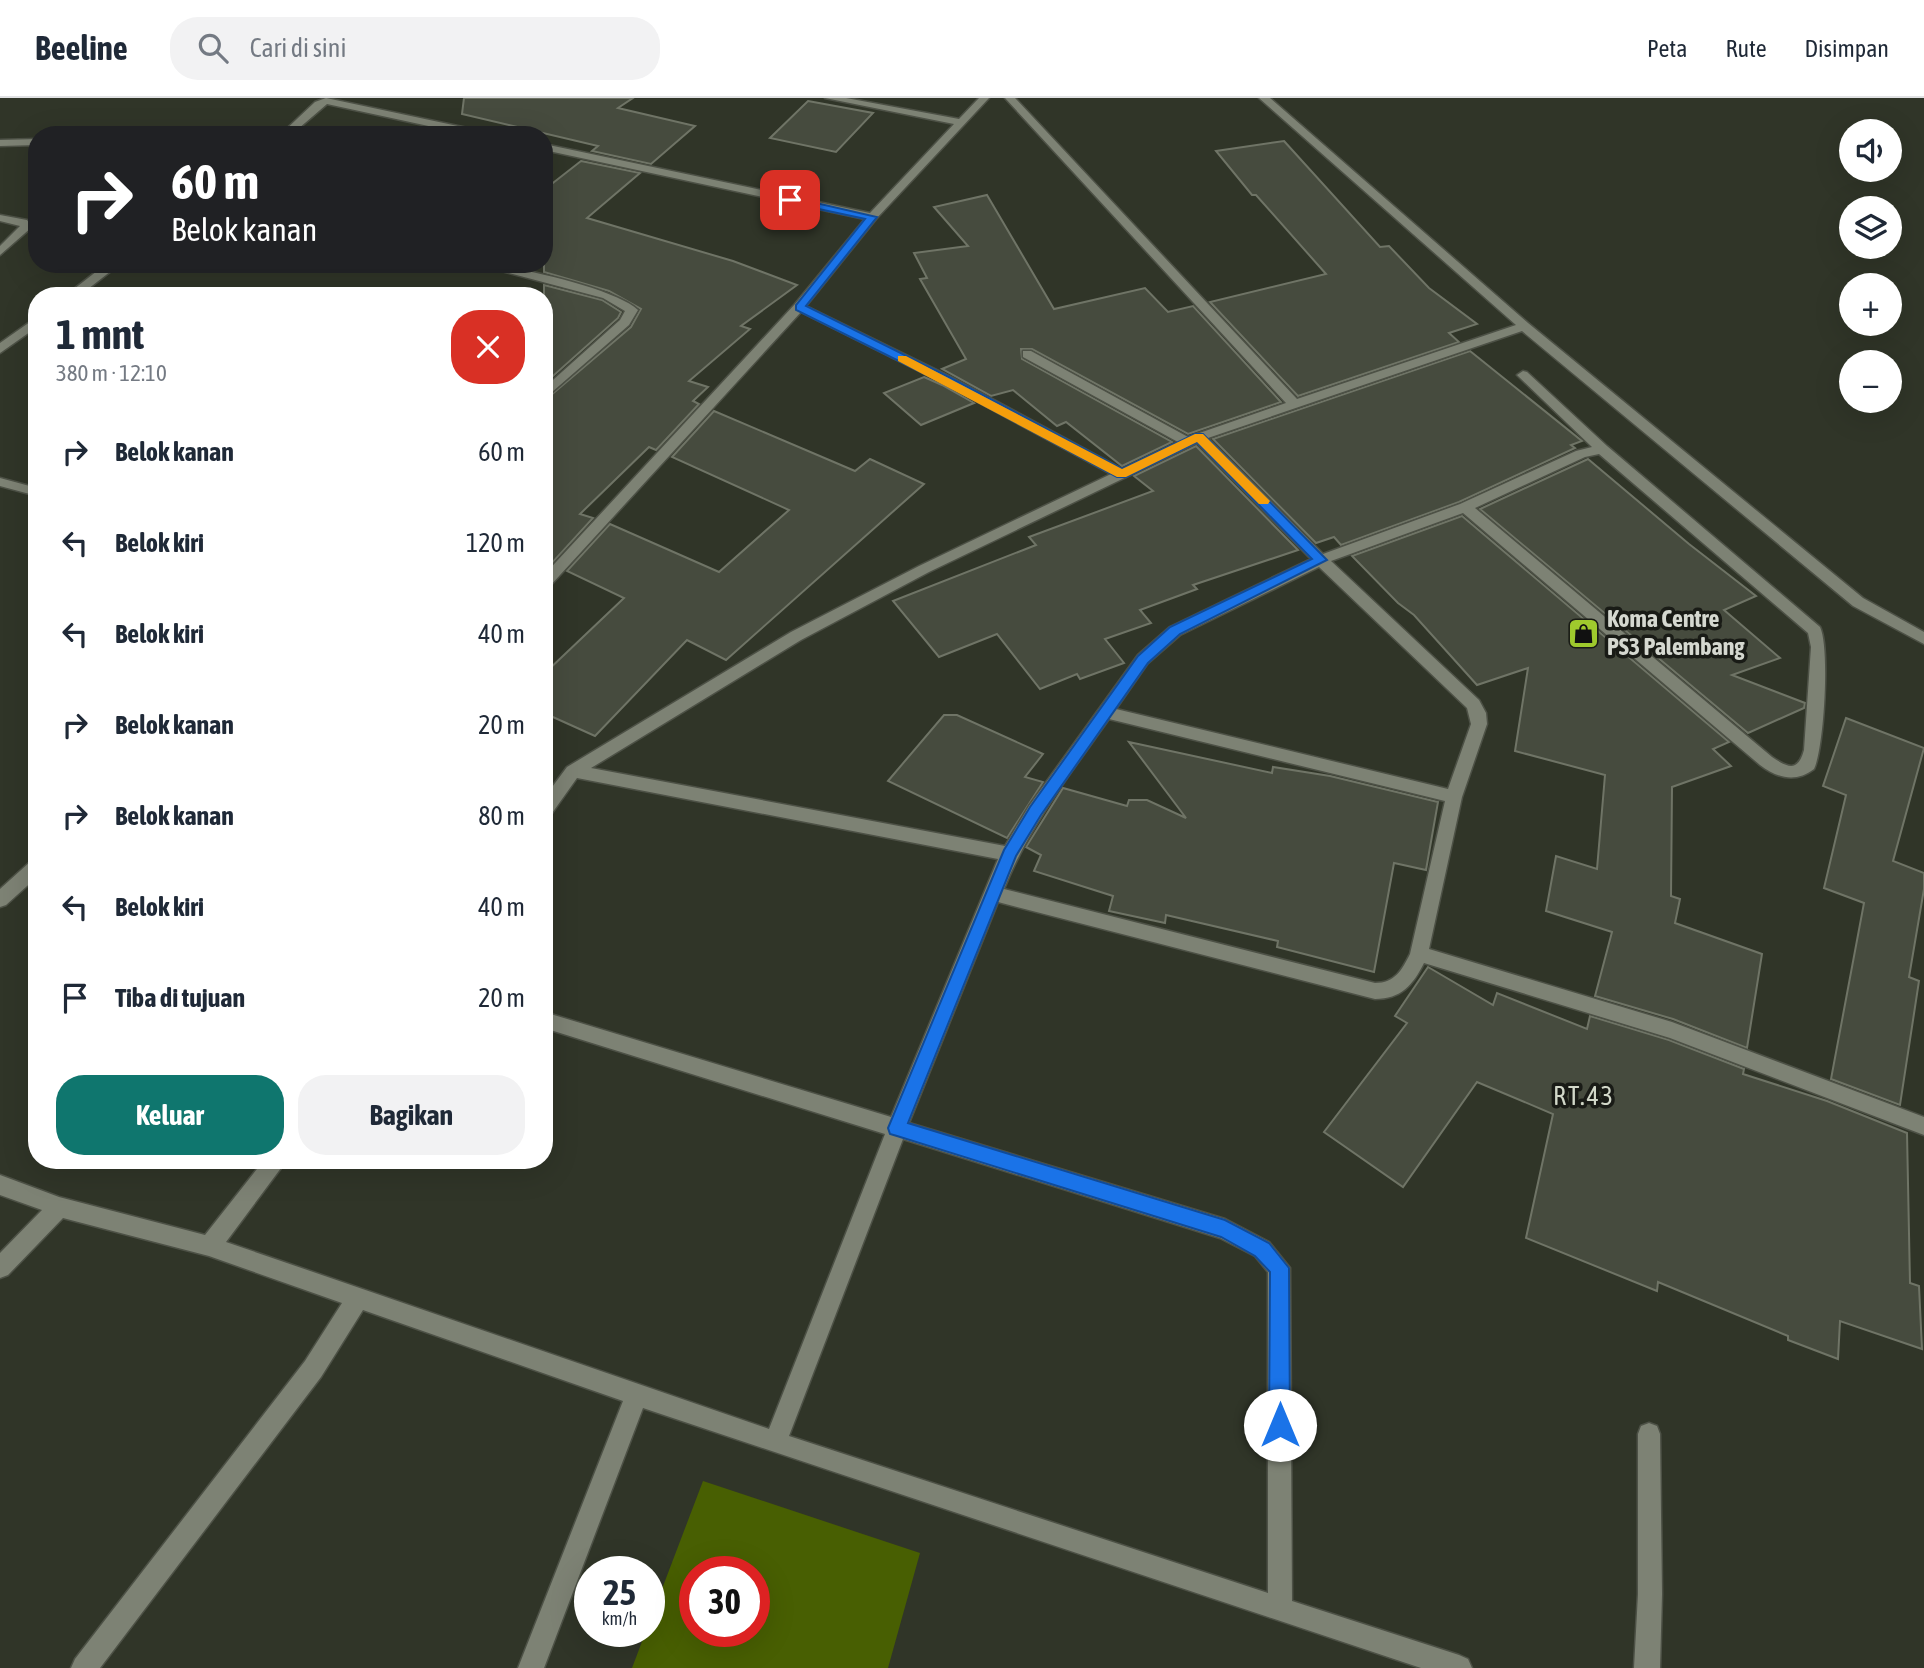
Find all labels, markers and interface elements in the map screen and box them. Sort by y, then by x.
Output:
search box [170,17,660,80]
text: Beeline [35,29,128,67]
icon: search [194,29,232,67]
text: Cari di sini [250,33,346,63]
text: Peta [1647,35,1687,62]
text: Rute [1725,35,1767,62]
text: Disimpan [1805,35,1889,62]
map controls [1839,119,1902,413]
button: sound [1839,119,1902,182]
text: 60 m [171,153,259,209]
icon: right [56,154,147,245]
pin [760,170,820,230]
icon: arrive [771,181,809,219]
button: layers [1839,196,1902,259]
text: Belok kanan [171,211,317,248]
button: + [1839,273,1902,336]
text: 1 mnt [56,310,144,358]
button: close [451,310,525,384]
button: − [1839,350,1902,413]
text: 380 m · 12:10 [56,360,167,386]
icon: right [56,433,94,471]
text: Belok kanan [115,437,234,467]
text: 60 m [478,437,525,467]
icon: left [56,524,94,562]
text: Belok kiri [115,528,204,558]
text: 120 m [466,528,525,558]
place label: Koma Centre PS3 Palembang [1607,605,1745,660]
icon: left [56,615,94,653]
shop icon: Koma Centre PS3 Palembang [1567,616,1601,650]
text: Belok kiri [115,619,204,649]
text: 40 m [478,619,525,649]
icon: right [56,706,94,744]
text: Belok kanan [115,710,234,740]
text: 20 m [478,710,525,740]
icon: right [56,797,94,835]
text: Belok kanan [115,801,234,831]
text: 80 m [478,801,525,831]
icon: left [56,888,94,926]
text: Belok kiri [115,892,204,922]
text: 40 m [478,892,525,922]
icon: arrive [56,979,94,1017]
text: Tiba di tujuan [115,983,245,1013]
text: 20 m [478,983,525,1013]
button: Keluar [56,1075,284,1155]
button: Bagikan [298,1075,525,1155]
district label: RT.43 [1553,1081,1615,1111]
position arrow [1243,1388,1317,1462]
speed limit sign: 30 [679,1556,770,1647]
text: 25 [603,1572,636,1612]
text: km/h [602,1608,637,1629]

